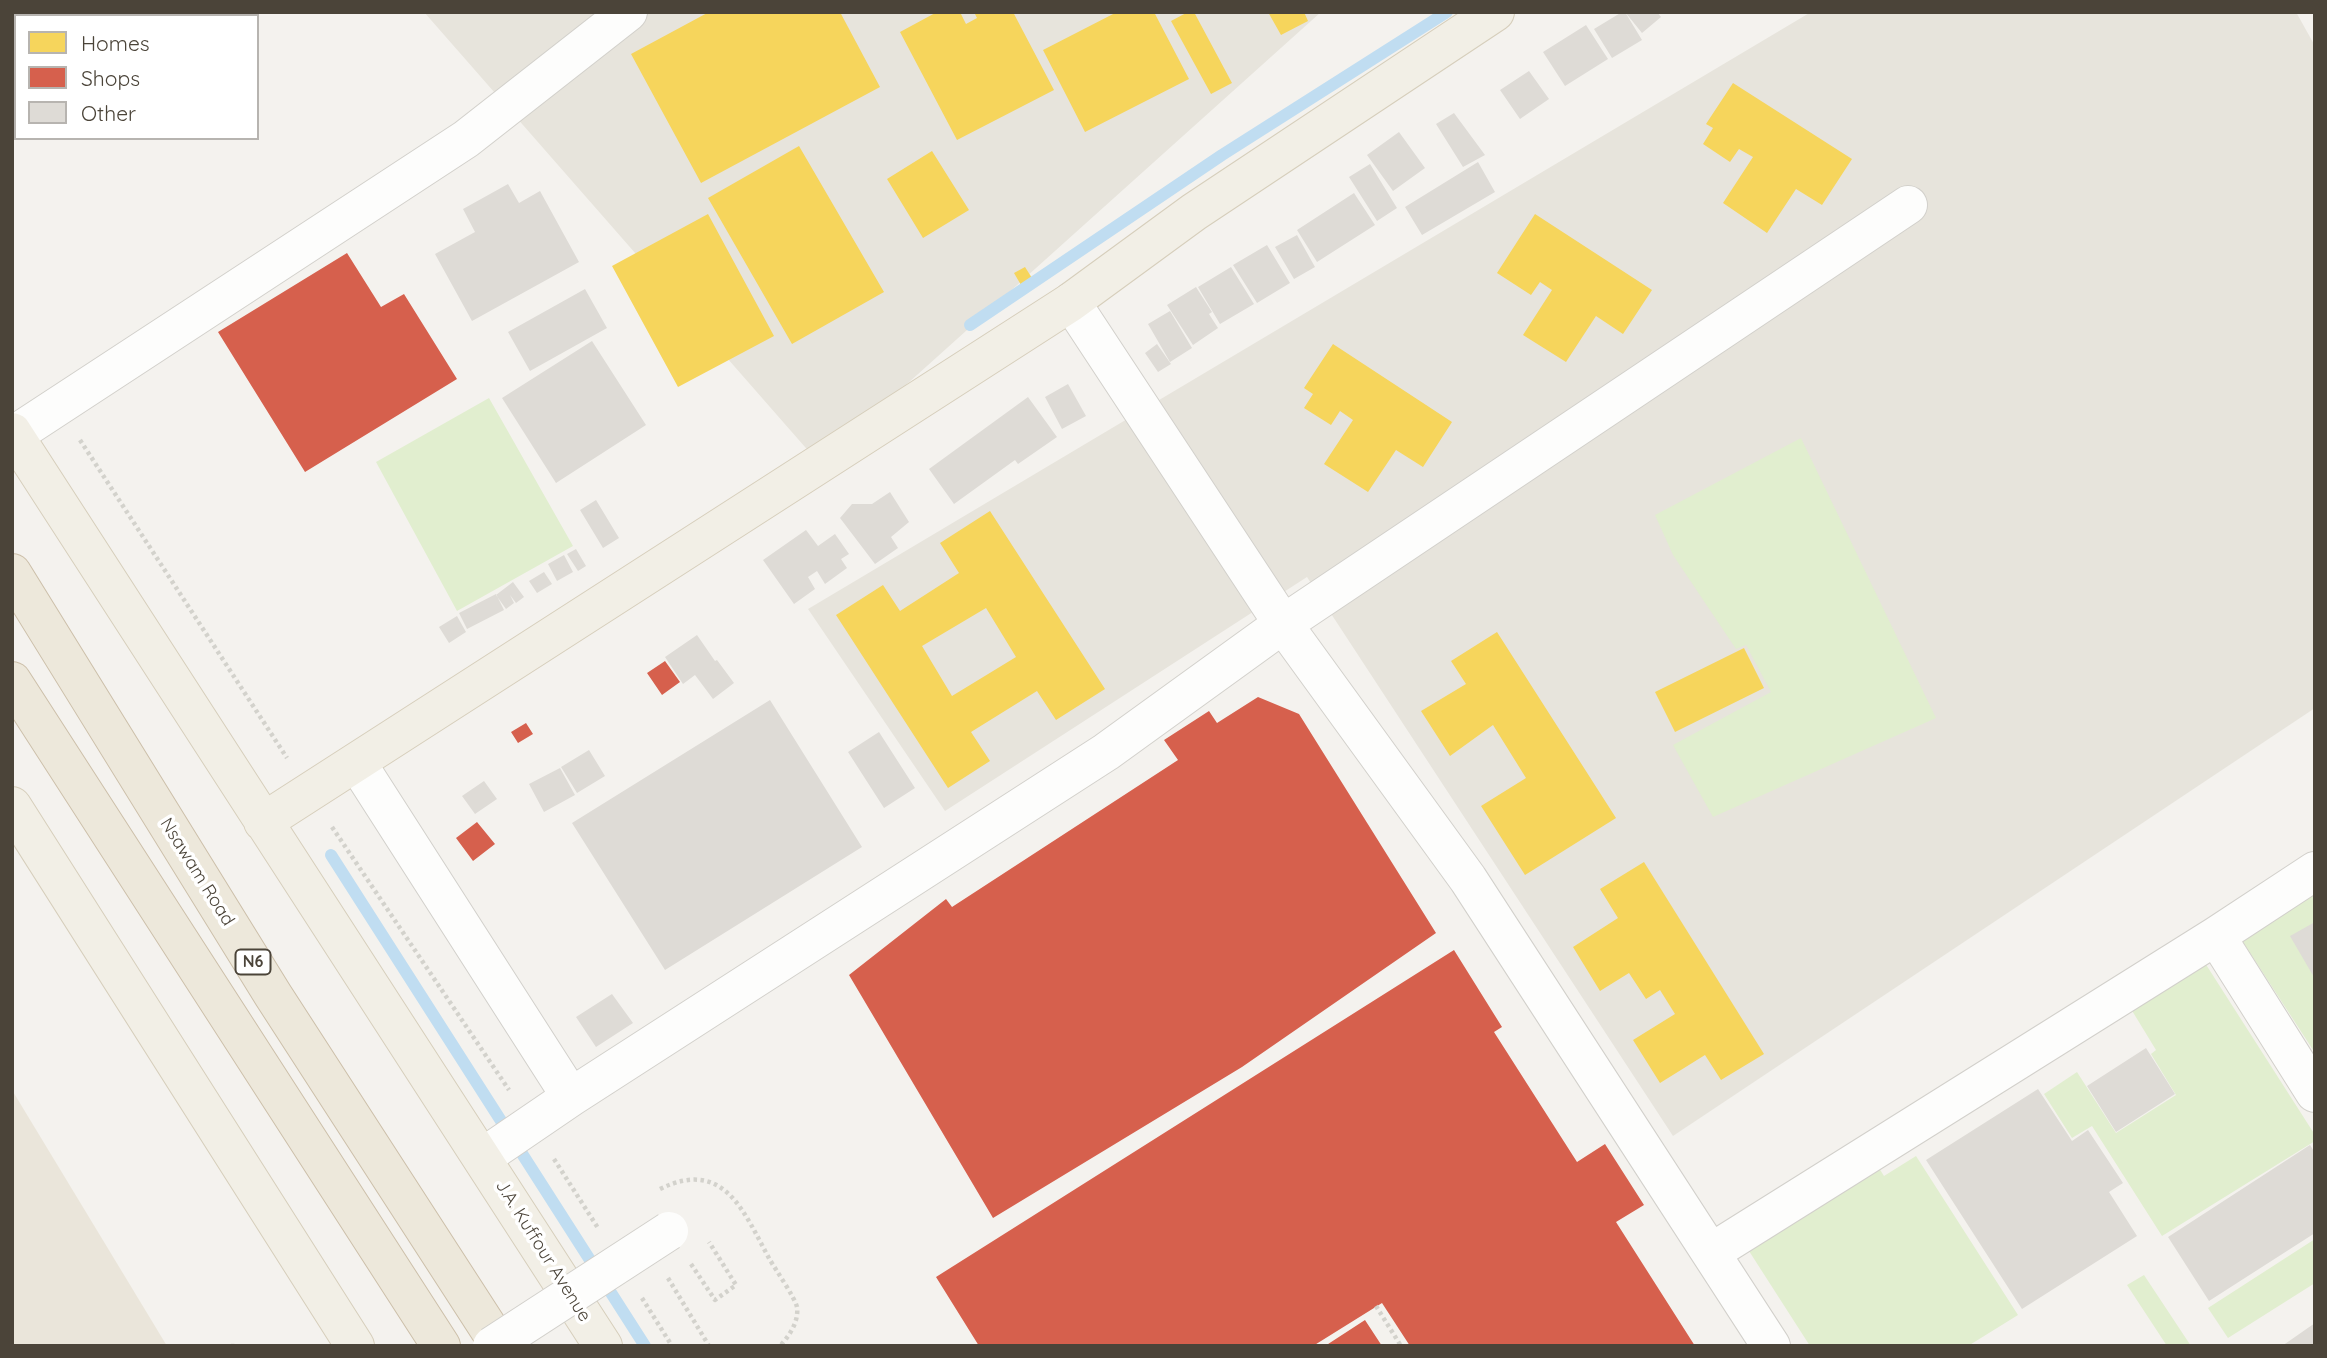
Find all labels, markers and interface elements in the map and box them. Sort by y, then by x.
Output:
legend [14,14,259,140]
text: Homes [81,30,150,56]
text: Shops [81,65,140,91]
text: Other [81,100,136,126]
street label: Nsawam Road [155,814,239,930]
road number: N6 [236,950,270,974]
street label: J.A. Kuffour Avenue [491,1176,595,1326]

